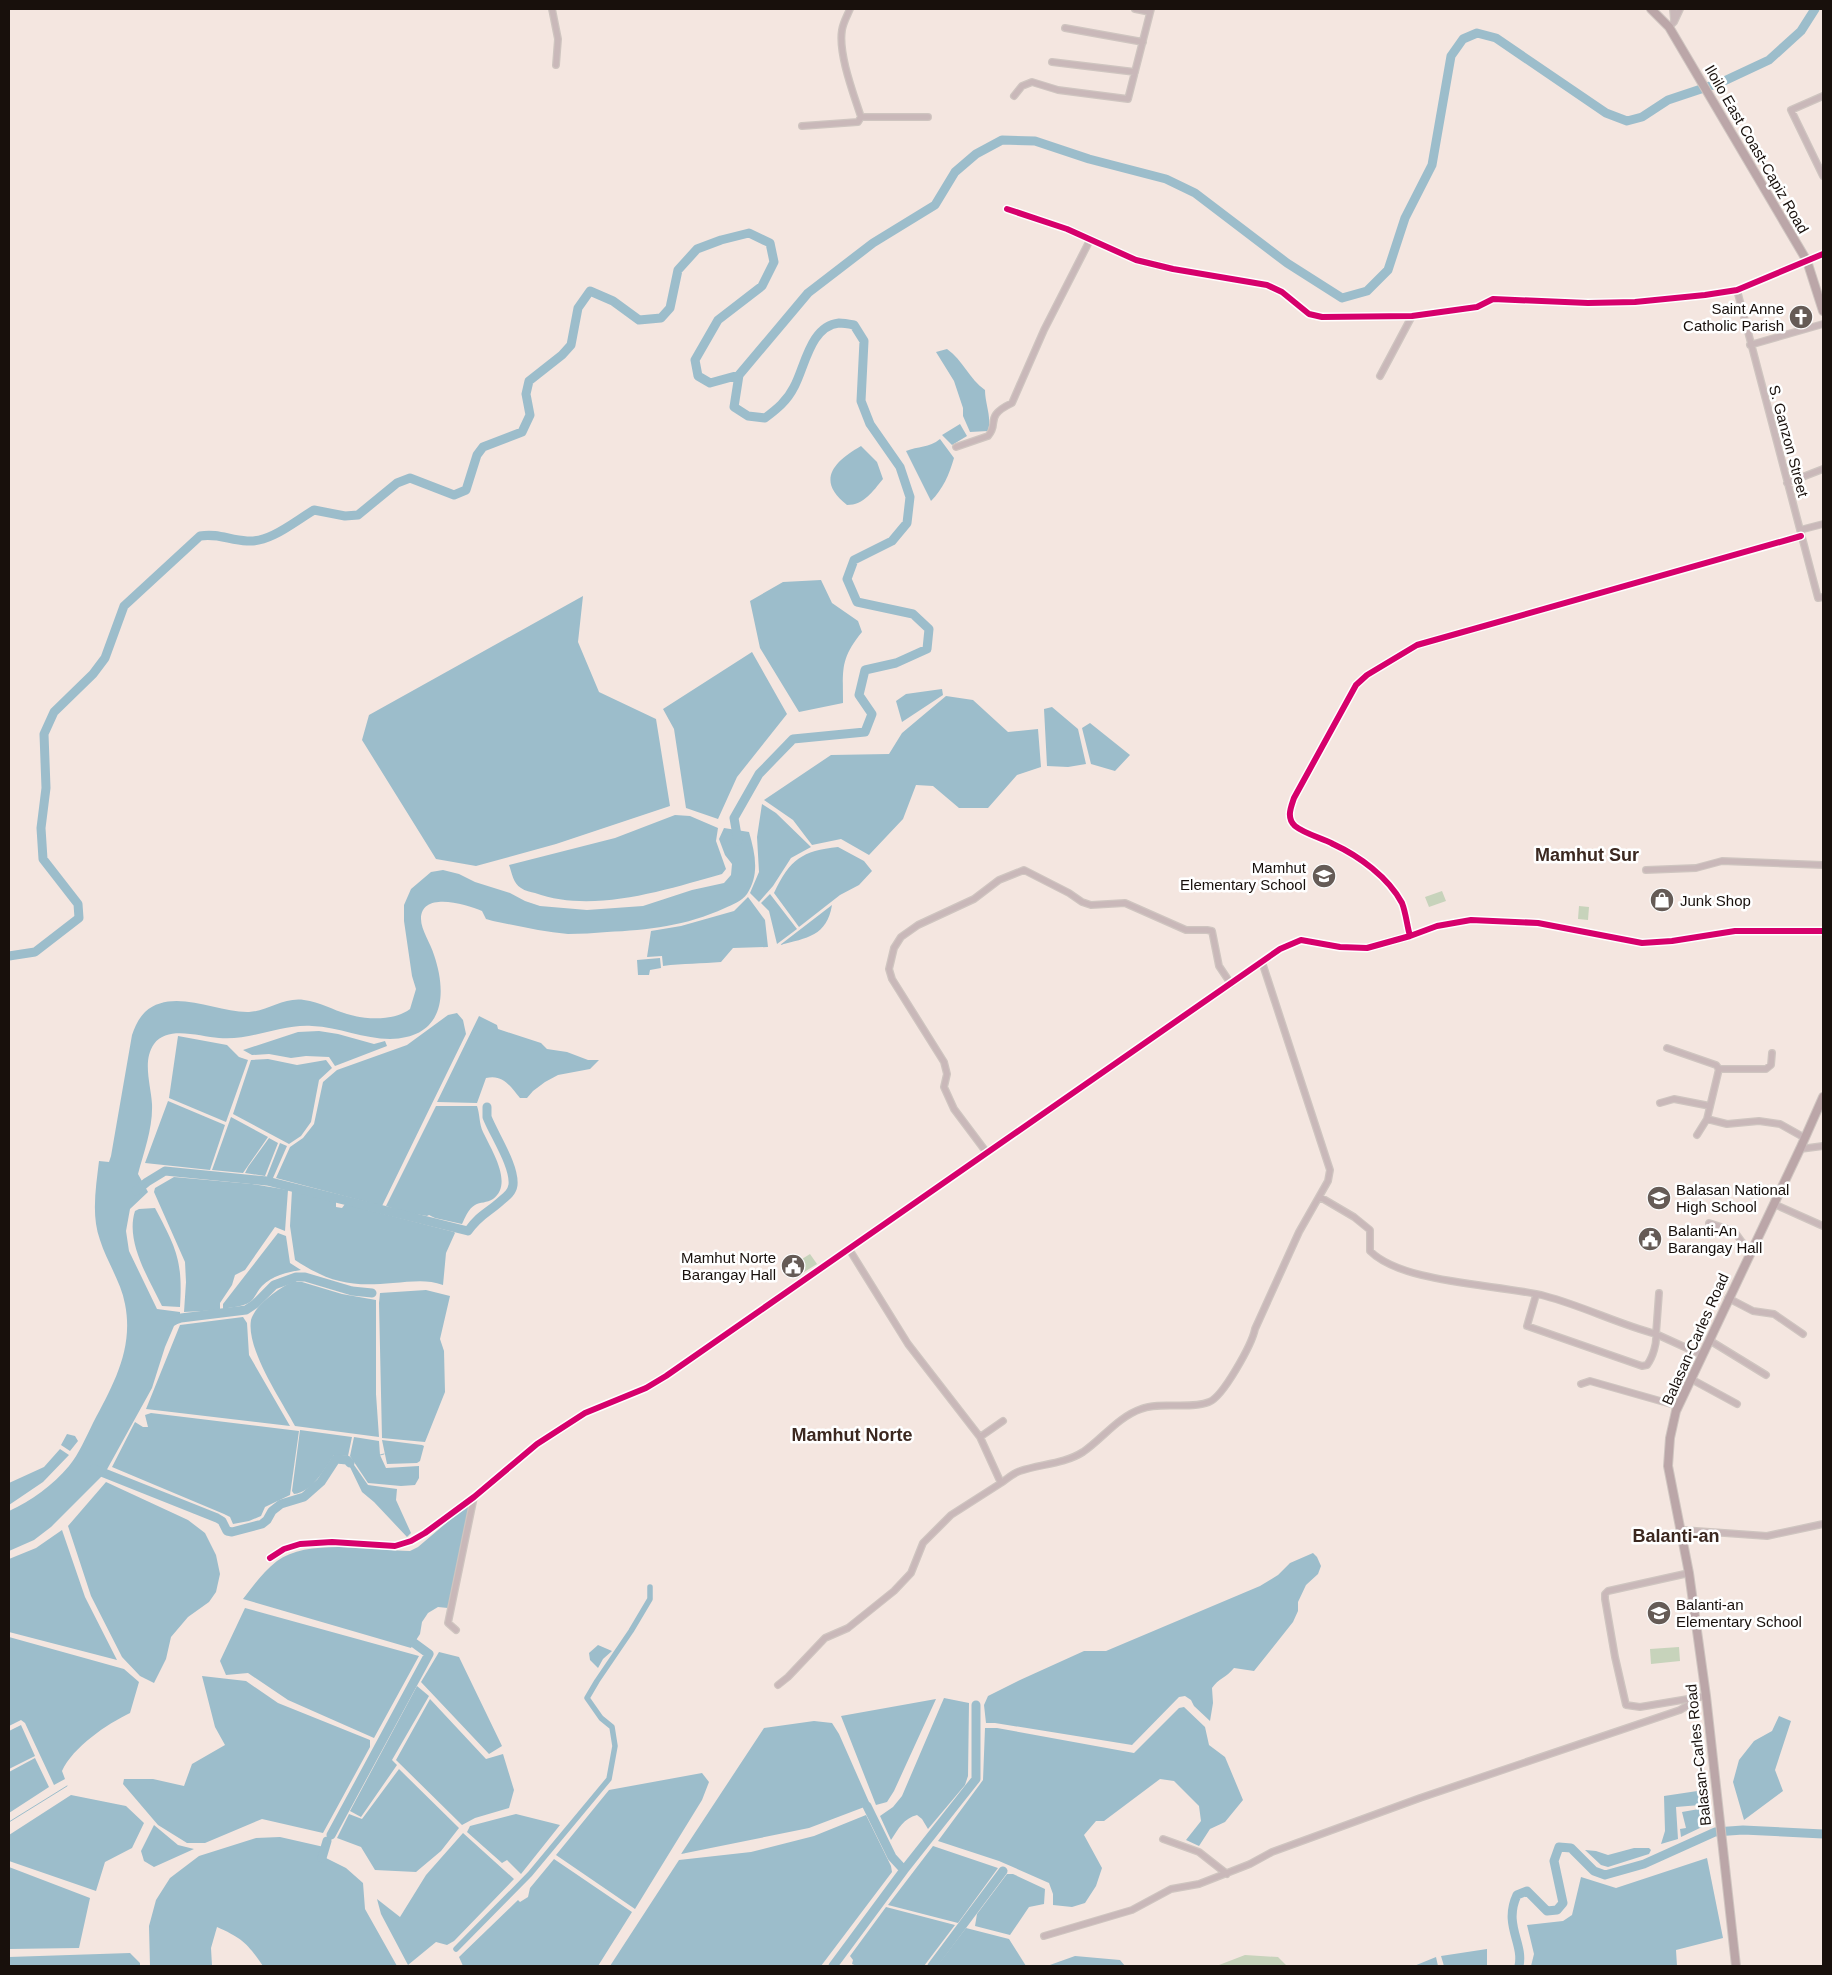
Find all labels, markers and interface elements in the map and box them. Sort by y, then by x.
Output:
street label: Iloilo East Coast-Capiz Road [1702,62,1812,236]
place label: Saint Anne Catholic Parish [1683,300,1784,334]
church icon: Saint Anne Catholic Parish [1788,304,1814,330]
street label: S. Ganzon Street [1766,383,1812,500]
district label: Mamhut Sur [1535,845,1639,865]
place label: Mamhut Elementary School [1180,859,1307,893]
school or university icon: Mamhut Elementary School [1311,863,1337,889]
shop icon: Junk Shop [1649,887,1675,913]
place label: Junk Shop [1680,892,1751,909]
place label: Balasan National High School [1676,1181,1789,1215]
school or university icon: Balasan National High School [1646,1185,1672,1211]
place label: Balanti-An Barangay Hall [1668,1222,1762,1256]
public building icon: Balanti-An Barangay Hall [1637,1226,1663,1252]
place label: Mamhut Norte Barangay Hall [681,1249,776,1283]
public building icon: Mamhut Norte Barangay Hall [780,1253,806,1279]
street label: Balasan-Carles Road [1658,1270,1732,1408]
district label: Mamhut Norte [792,1425,913,1445]
district label: Balanti-an [1632,1526,1720,1546]
place label: Balanti-an Elementary School [1676,1596,1802,1630]
school or university icon: Balanti-an Elementary School [1646,1600,1672,1626]
street label: Balasan-Carles Road [1682,1683,1714,1827]

